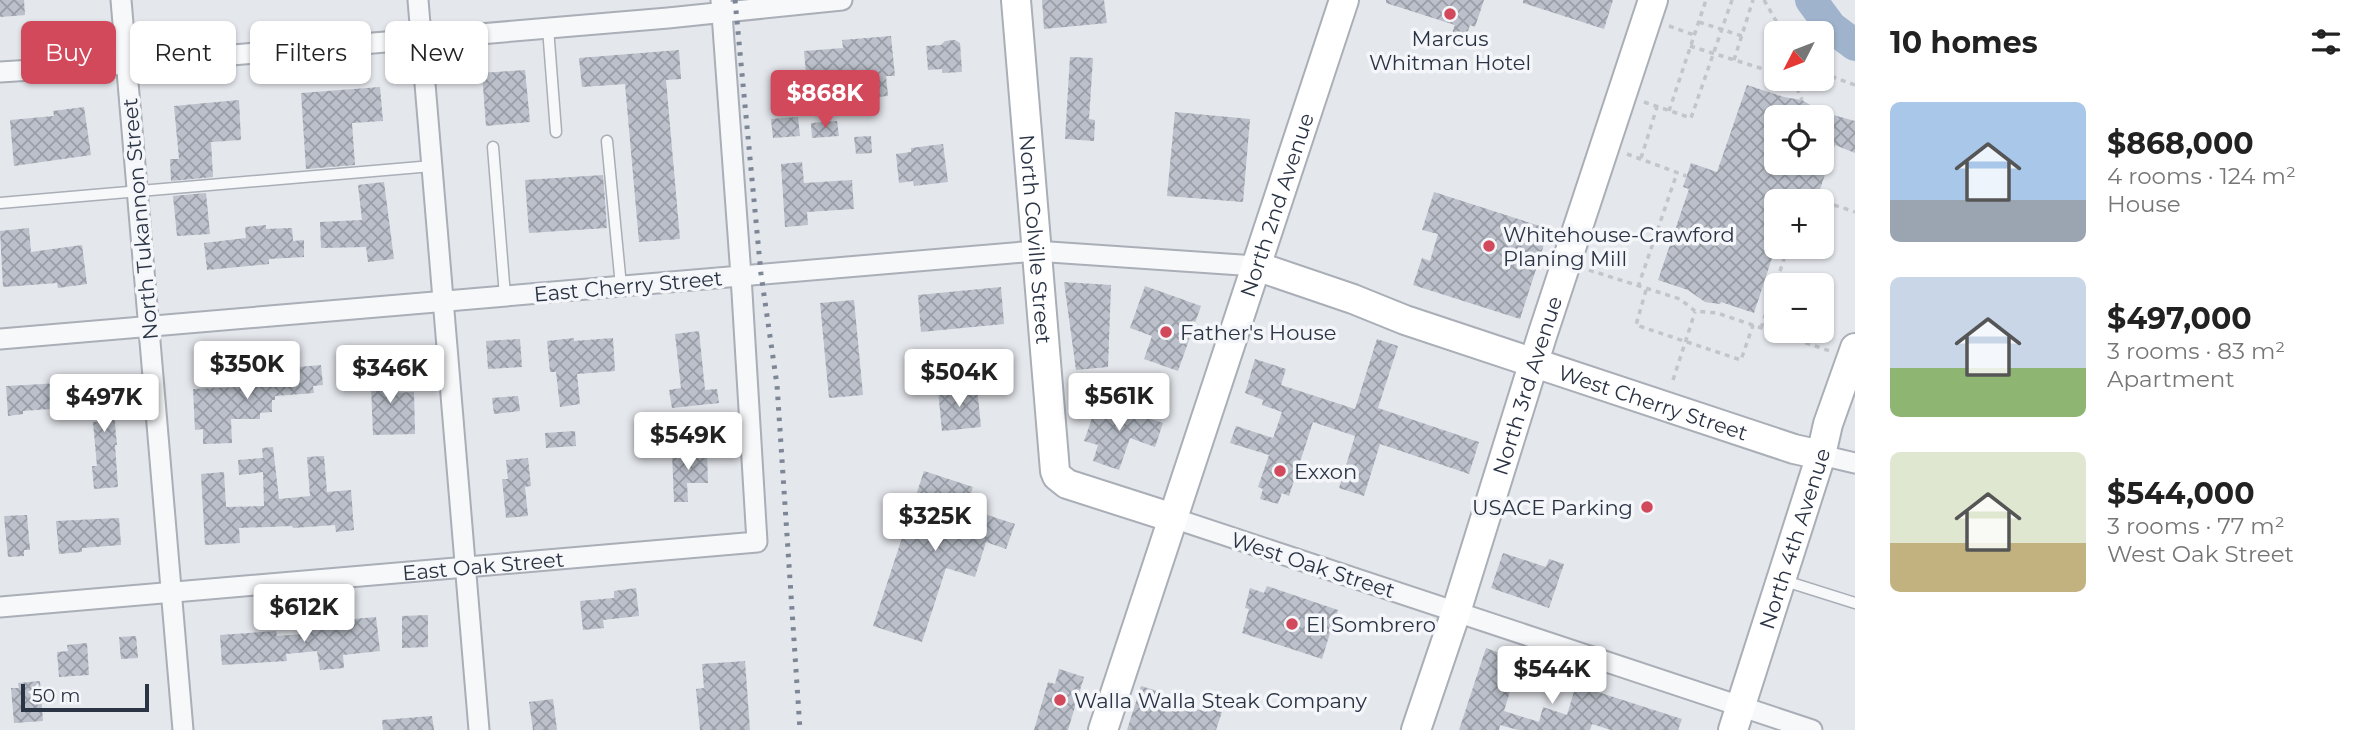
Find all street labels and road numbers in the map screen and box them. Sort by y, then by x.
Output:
street label: North Tukannon Street [117,97,163,341]
street label: North 2nd Avenue [1234,110,1318,300]
street label: North Colville Street [1015,133,1057,345]
street label: East Cherry Street [533,265,723,307]
street label: North 3rd Avenue [1487,293,1567,478]
street label: West Cherry Street [1555,359,1751,445]
street label: North 4th Avenue [1754,446,1835,632]
street label: West Oak Street [1228,527,1398,603]
street label: East Oak Street [401,546,565,585]

